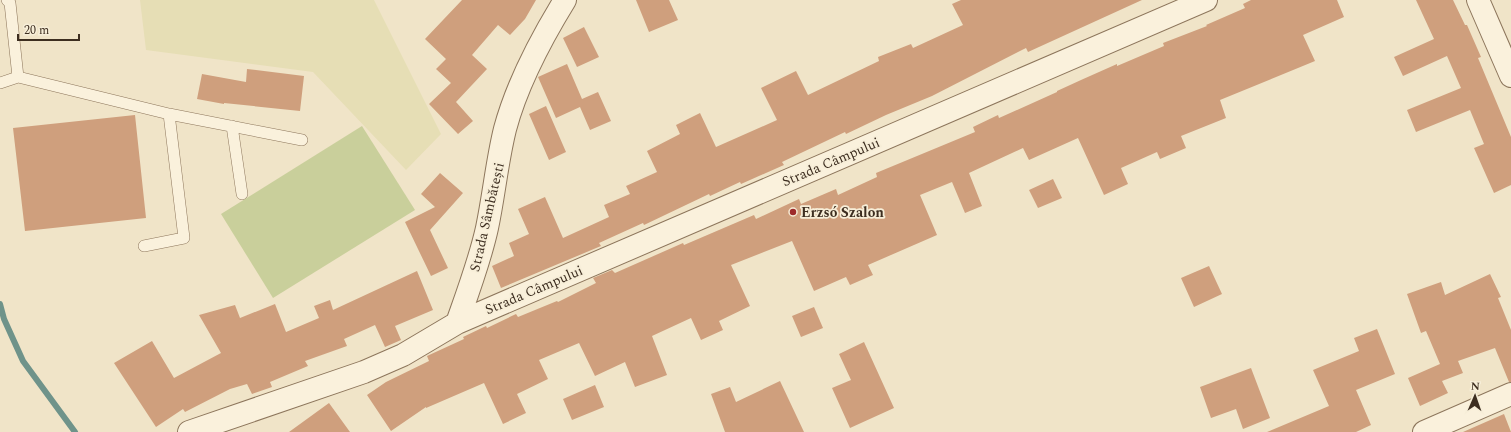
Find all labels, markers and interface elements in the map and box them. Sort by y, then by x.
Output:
scale bar [18,16,79,42]
text: 20 m [24,21,49,40]
street label: Strada Câmpului [779,132,883,192]
street label: Strada Sâmbătești [464,160,510,274]
place label: Erzsó Szalon [801,202,884,223]
marker: Erzsó Szalon [788,207,798,217]
street label: Strada Câmpului [482,260,586,320]
north arrow [1455,376,1495,416]
text: N [1471,378,1480,395]

